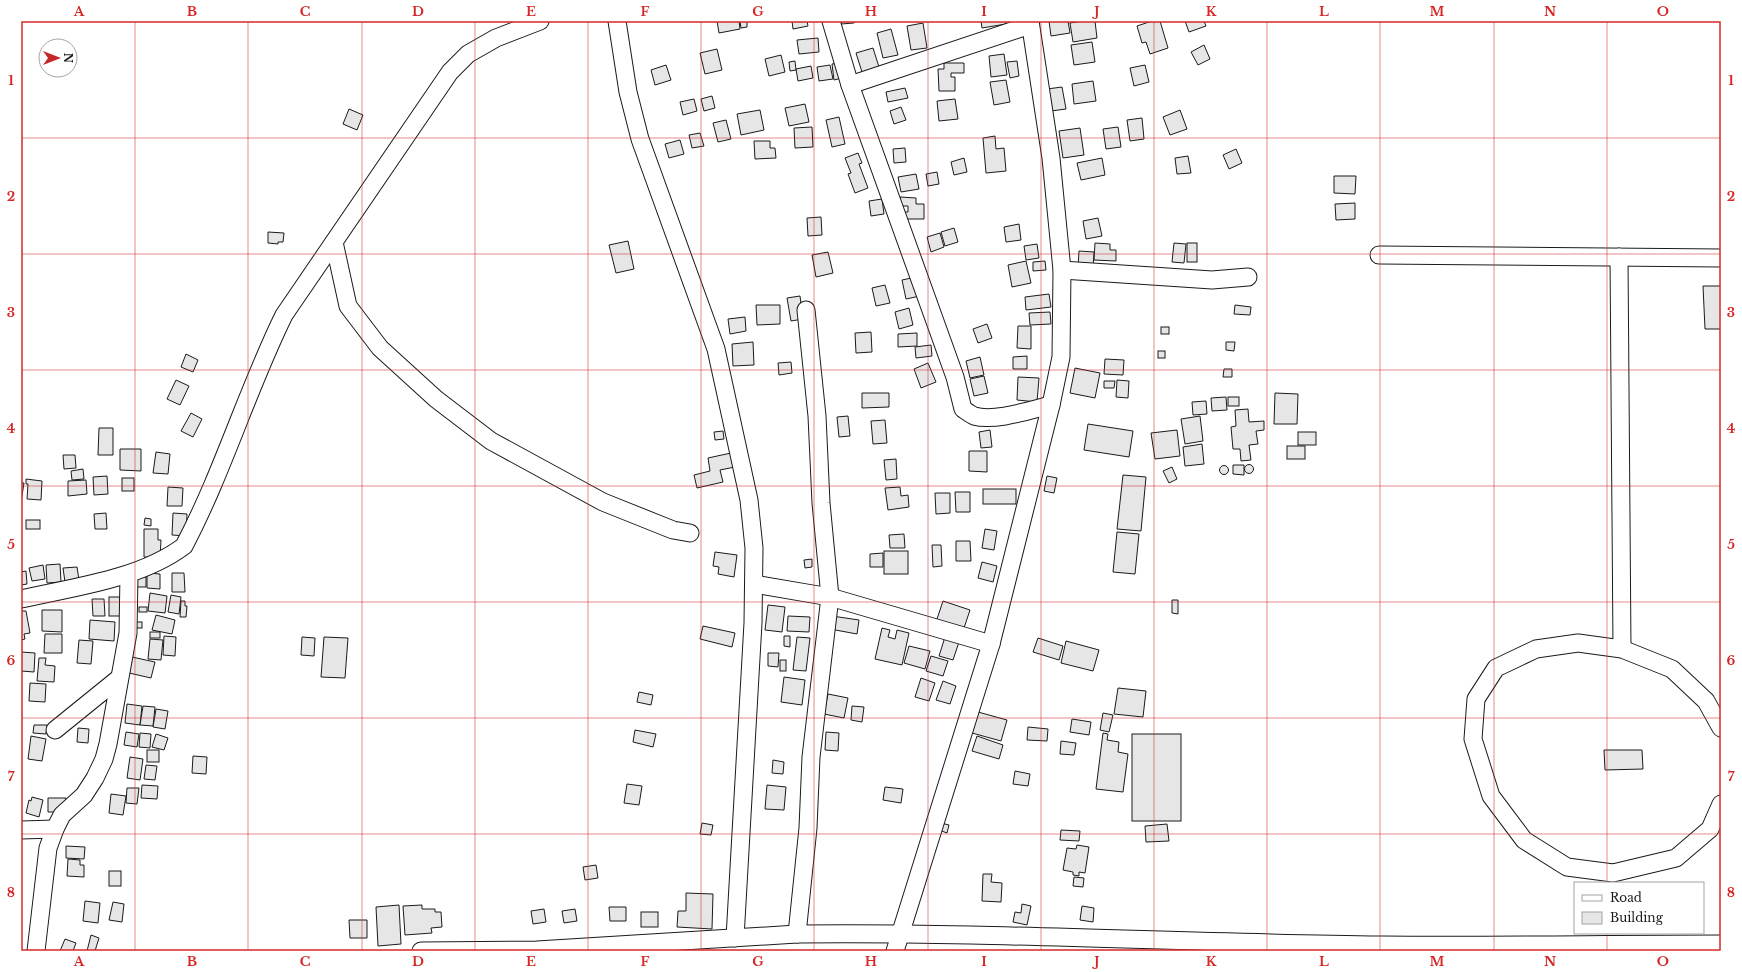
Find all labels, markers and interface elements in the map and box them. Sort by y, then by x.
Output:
text: A [73,3,85,20]
text: B [187,3,197,20]
text: C [300,3,311,20]
text: D [412,3,424,20]
text: E [526,3,536,20]
text: F [641,3,650,20]
text: G [752,3,764,20]
text: H [865,3,877,20]
text: I [981,3,987,20]
text: J [1091,3,1100,20]
text: K [1206,3,1217,20]
text: L [1319,3,1329,20]
text: M [1430,3,1445,20]
text: N [1544,3,1556,20]
text: O [1657,3,1669,20]
north arrow [38,38,78,78]
text: N [61,53,75,64]
text: 1 [8,72,14,89]
text: 1 [1728,72,1734,89]
text: 2 [7,188,15,205]
text: 2 [1727,188,1735,205]
text: 3 [7,304,15,321]
text: 3 [1727,304,1735,321]
text: 4 [7,420,16,437]
text: 4 [1727,420,1736,437]
text: 5 [7,536,15,553]
text: 5 [1727,536,1735,553]
text: 6 [7,652,16,669]
text: 6 [1727,652,1736,669]
text: 7 [8,768,15,785]
text: 7 [1728,768,1735,785]
legend [1574,882,1704,934]
text: 8 [7,884,15,901]
text: 8 [1727,884,1735,901]
text: Road [1610,890,1642,905]
text: Building [1610,910,1664,925]
text: A [73,953,85,970]
text: B [187,953,197,970]
text: C [300,953,311,970]
text: D [412,953,424,970]
text: E [526,953,536,970]
text: F [641,953,650,970]
text: G [752,953,764,970]
text: H [865,953,877,970]
text: I [981,953,987,970]
text: J [1091,953,1100,970]
text: K [1206,953,1217,970]
text: L [1319,953,1329,970]
text: M [1430,953,1445,970]
text: N [1544,953,1556,970]
text: O [1657,953,1669,970]

